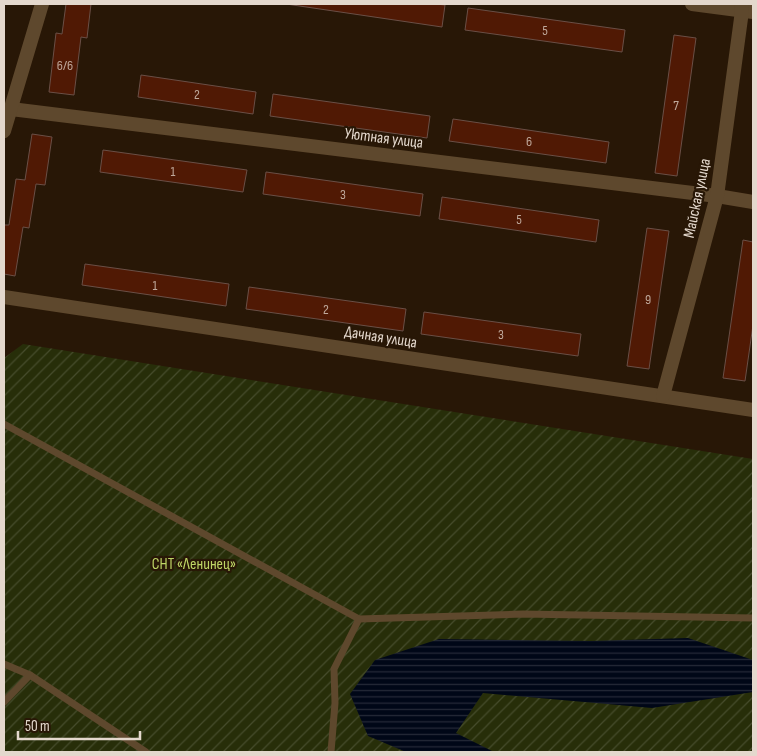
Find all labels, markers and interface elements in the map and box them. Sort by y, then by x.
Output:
house number: 5 [542,22,548,39]
house number: 6/6 [57,57,73,74]
house number: 2 [194,86,200,103]
house number: 7 [673,97,679,114]
street label: Уютная улица [343,124,424,153]
house number: 6 [526,133,532,150]
street label: Майская улица [680,157,715,240]
house number: 1 [171,163,176,180]
house number: 3 [340,186,346,203]
house number: 5 [516,211,522,228]
house number: 1 [153,277,158,294]
house number: 9 [645,291,651,308]
house number: 2 [323,301,329,318]
street label: Дачная улица [343,322,418,353]
house number: 3 [498,326,504,343]
park label: СНТ «Ленинец» [152,555,236,574]
scale bar [18,708,140,740]
text: 50 m [25,717,50,736]

